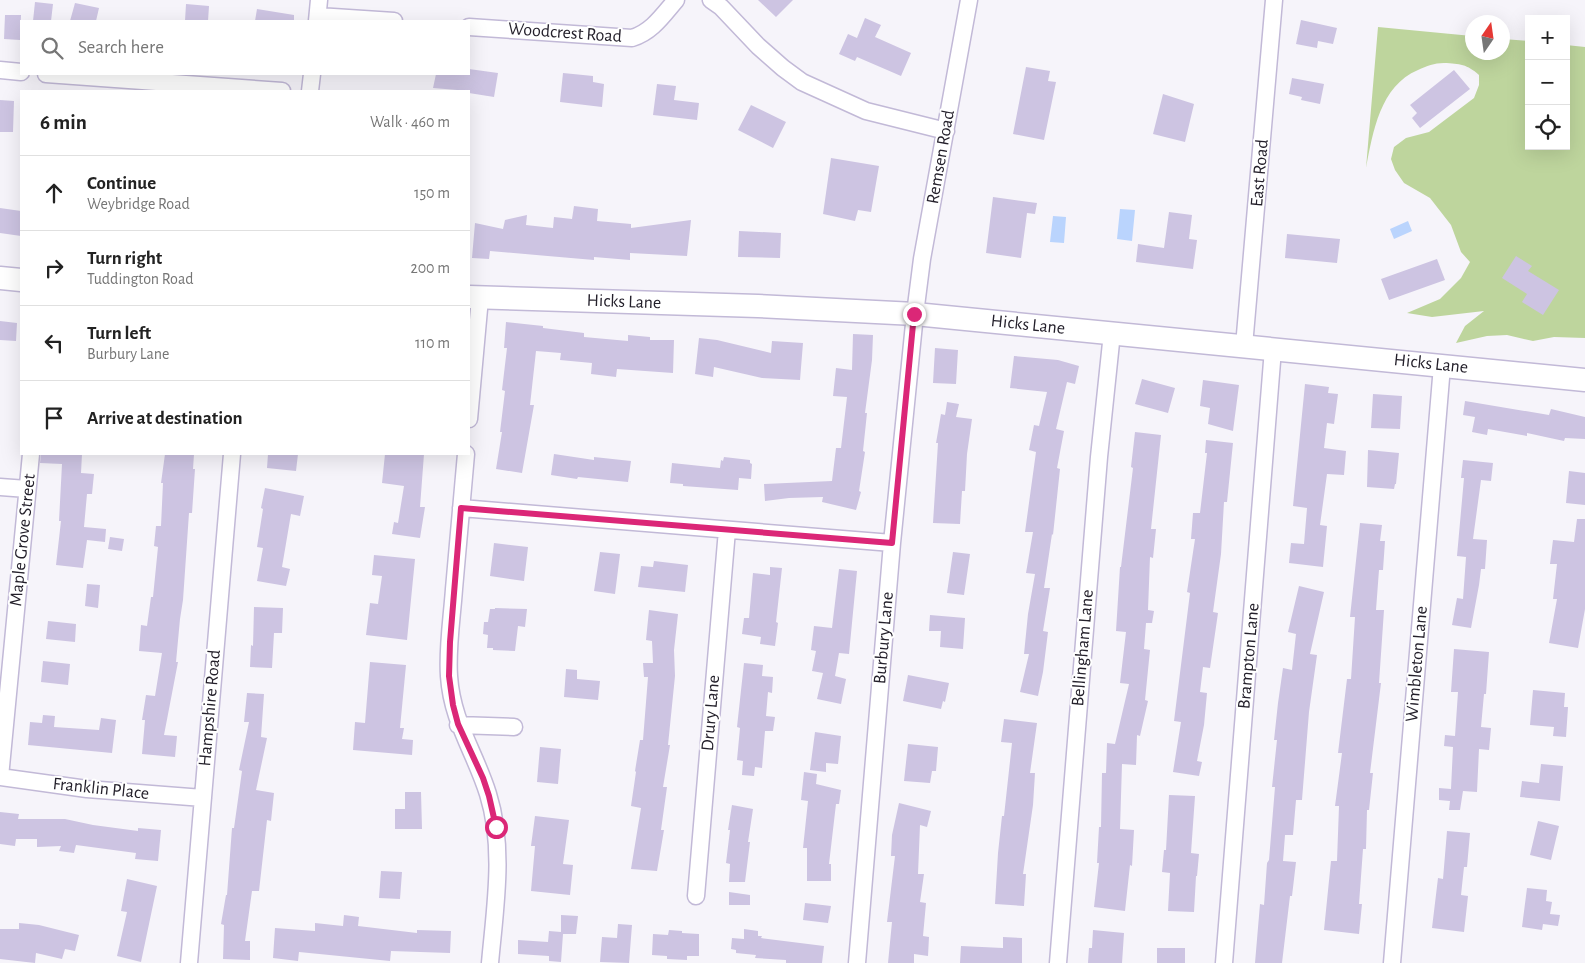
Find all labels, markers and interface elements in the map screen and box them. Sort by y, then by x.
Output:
north arrow [1465,15,1510,60]
map controls [1525,15,1570,150]
button: + [1525,15,1570,60]
search box [20,20,470,75]
street label: Woodcrest Road [507,20,623,46]
icon: search [38,34,66,62]
text: Search here [78,38,164,57]
button: − [1525,60,1570,105]
button: locate [1525,105,1570,150]
street label: Remsen Road [924,109,958,205]
text: 6 min [40,112,87,133]
text: Walk · 460 m [370,114,450,130]
street label: East Road [1248,138,1272,208]
text: Continue [87,174,156,193]
icon: ahead [40,179,68,207]
text: 150 m [414,185,450,201]
text: Weybridge Road [87,196,190,212]
text: Turn right [87,249,162,268]
icon: right [40,254,68,282]
text: 200 m [410,260,450,276]
text: Tuddington Road [87,271,194,287]
street label: Hicks Lane [586,292,662,312]
route end [903,303,926,326]
street label: Hicks Lane [990,312,1066,338]
text: Turn left [87,324,151,343]
icon: left [40,329,68,357]
text: 110 m [415,335,450,351]
text: Burbury Lane [87,346,169,362]
street label: Hicks Lane [1393,351,1469,377]
icon: arrive [40,404,68,432]
text: Arrive at destination [87,409,243,428]
street label: Maple Grove Street [7,473,39,607]
street label: Bellingham Lane [1069,589,1097,707]
street label: Burbury Lane [871,591,897,685]
street label: Brampton Lane [1235,602,1263,710]
street label: Wimbleton Lane [1403,605,1431,723]
street label: Hampshire Road [196,649,224,767]
street label: Drury Lane [699,674,723,752]
street label: Franklin Place [52,775,150,803]
route start [485,816,508,839]

